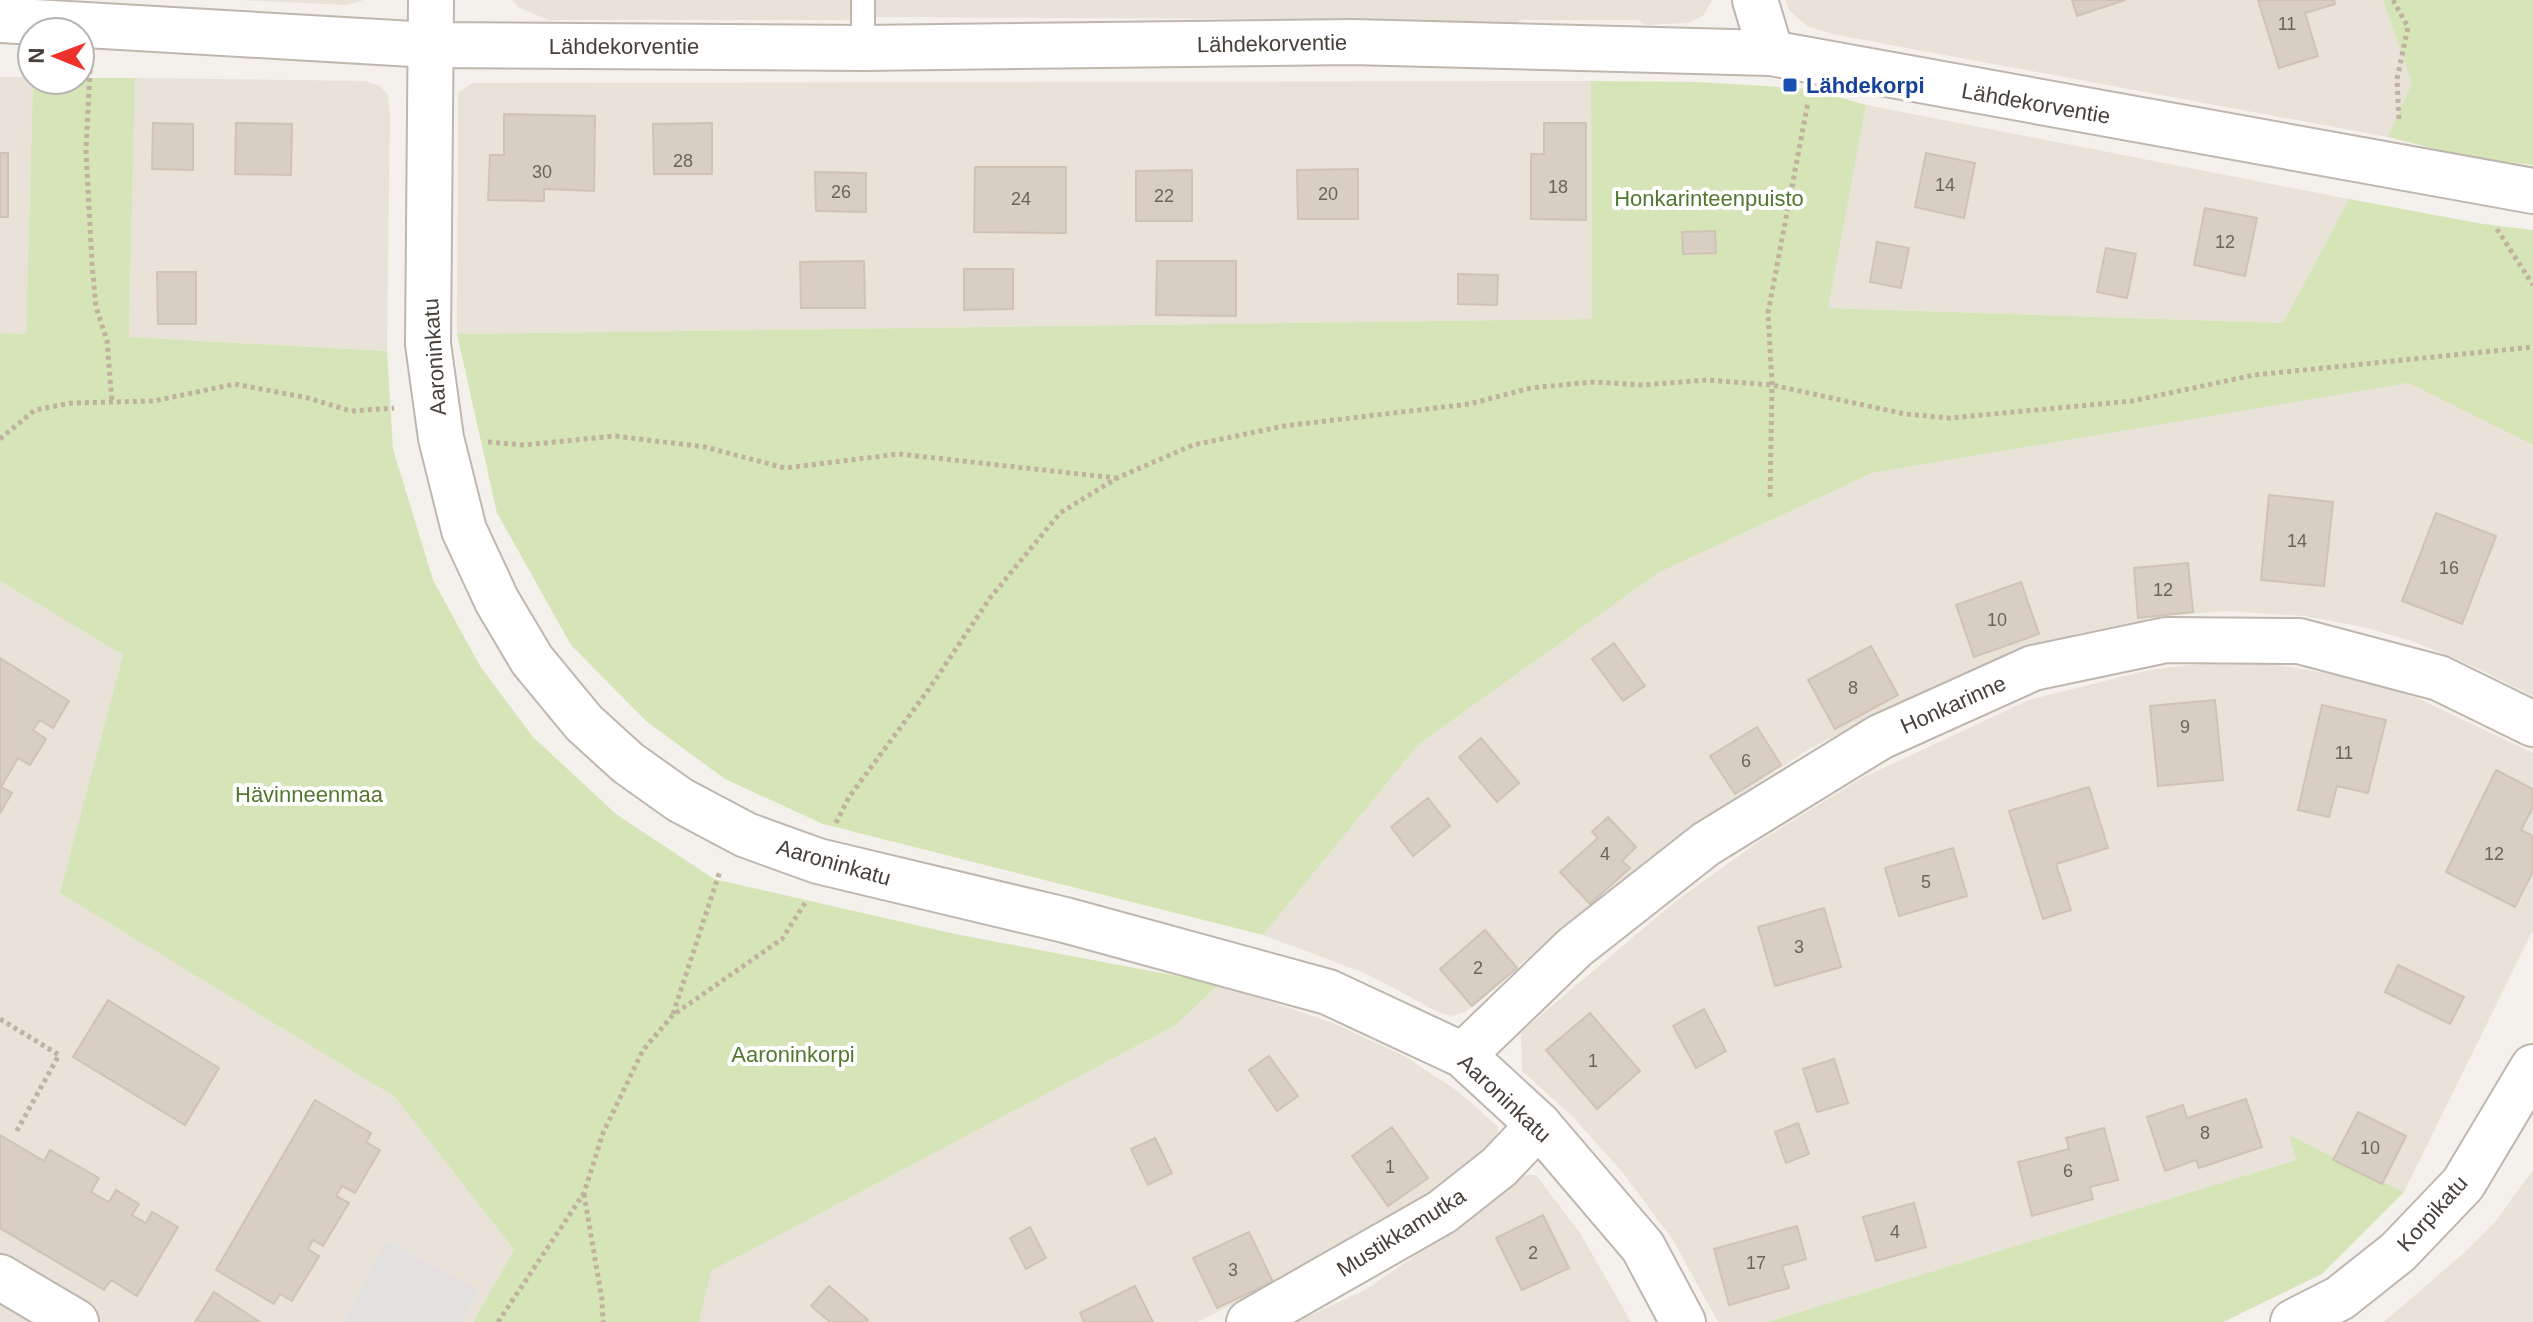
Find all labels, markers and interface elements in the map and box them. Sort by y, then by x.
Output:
house number: 11 [2278,14,2296,34]
north arrow [16,16,96,96]
street label: Lähdekorventie [1197,30,1347,57]
street label: Lähdekorventie [549,34,699,59]
text: N [24,47,49,64]
place label: Lähdekorpi [1806,73,1925,98]
marker: Lähdekorpi [1781,76,1799,94]
street label: Lähdekorventie [1960,78,2112,129]
house number: 28 [673,151,693,171]
house number: 30 [532,162,552,182]
house number: 14 [1935,175,1955,195]
house number: 18 [1548,177,1568,197]
house number: 26 [831,182,851,202]
house number: 20 [1318,184,1338,204]
house number: 22 [1154,186,1174,206]
park label: Honkarinteenpuisto [1614,186,1804,211]
house number: 24 [1011,189,1031,209]
house number: 12 [2215,232,2235,252]
street label: Aaroninkatu [418,298,451,416]
house number: 14 [2287,531,2307,551]
house number: 16 [2439,558,2459,578]
house number: 12 [2153,580,2173,600]
house number: 10 [1987,610,2007,630]
street label: Honkarinne [1897,670,2010,739]
house number: 8 [1848,678,1858,698]
house number: 9 [2180,717,2190,737]
house number: 11 [2335,743,2353,763]
house number: 6 [1741,751,1751,771]
park label: Hävinneenmaa [235,782,384,807]
street label: Aaroninkatu [774,834,894,891]
house number: 4 [1600,844,1610,864]
house number: 12 [2484,844,2504,864]
house number: 5 [1921,872,1931,892]
house number: 3 [1794,937,1804,957]
house number: 2 [1473,958,1483,978]
park label: Aaroninkorpi [731,1042,855,1067]
street label: Aaroninkatu [1453,1049,1556,1148]
house number: 1 [1588,1051,1598,1071]
house number: 8 [2200,1123,2210,1143]
house number: 10 [2360,1138,2380,1158]
house number: 1 [1385,1157,1395,1177]
house number: 6 [2063,1161,2073,1181]
street label: Korpikatu [2392,1170,2473,1256]
street label: Mustikkamutka [1332,1183,1471,1282]
house number: 4 [1890,1222,1900,1242]
house number: 2 [1528,1243,1538,1263]
house number: 17 [1746,1253,1766,1273]
house number: 3 [1228,1260,1238,1280]

